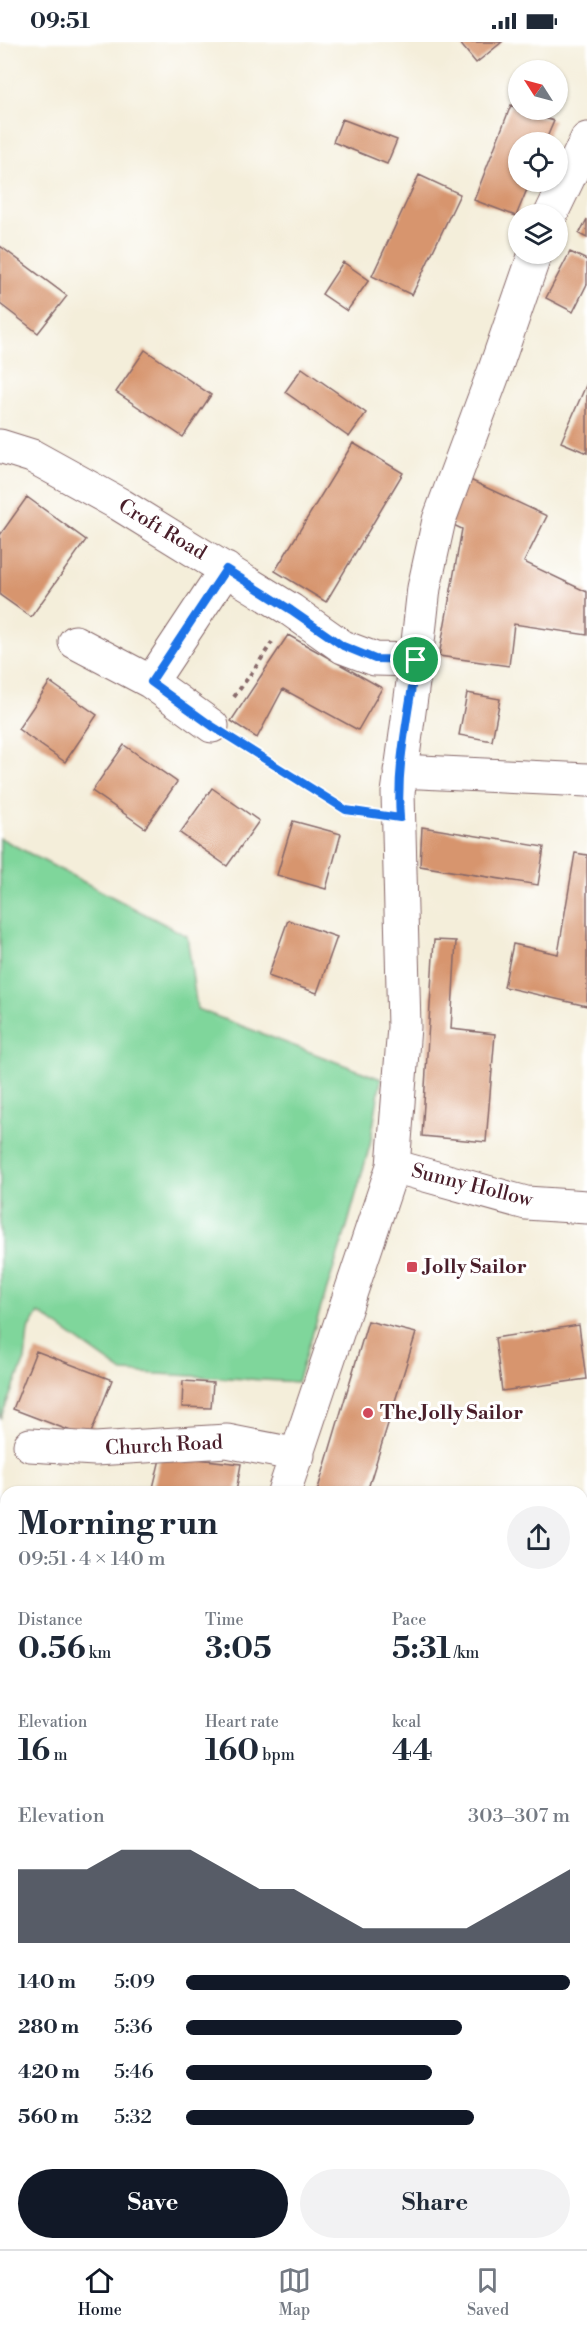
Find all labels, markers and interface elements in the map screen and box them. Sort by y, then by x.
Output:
text: 09:51 [30,8,90,35]
north arrow [508,60,568,120]
map controls [508,60,568,264]
button: locate [508,132,568,192]
button: layers [508,204,568,264]
street label: Croft Road [113,494,211,566]
pin [390,634,441,685]
icon: arrive [399,643,432,676]
street label: Sunny Hollow [409,1159,536,1213]
place label: Jolly Sailor [421,1255,527,1280]
marker: Jolly Sailor [405,1260,419,1274]
place label: The Jolly Sailor [380,1401,523,1426]
marker: The Jolly Sailor [361,1406,375,1420]
street label: Church Road [105,1430,224,1462]
text: Morning run [18,1504,218,1545]
button: share [507,1506,570,1569]
text: 09:51 · 4 × 140 m [18,1547,165,1572]
text: Distance [18,1610,83,1630]
text: Time [205,1610,244,1630]
text: Pace [392,1610,426,1630]
text: 0.56 [18,1630,86,1668]
text: 3:05 [205,1630,272,1668]
text: 5:31 [392,1630,451,1668]
text: km [86,1643,111,1663]
text: /km [451,1643,479,1663]
text: Elevation [18,1712,87,1732]
text: Heart rate [205,1712,279,1732]
text: kcal [392,1712,421,1732]
text: 16 [18,1732,50,1770]
text: 160 [205,1732,259,1770]
text: 44 [392,1732,433,1770]
text: m [50,1745,68,1765]
text: bpm [259,1745,295,1765]
text: Elevation [18,1804,105,1829]
text: 303–307 m [468,1804,570,1829]
text: 140 m [18,1970,76,1995]
text: 5:09 [114,1970,155,1995]
text: 280 m [18,2015,79,2040]
text: 5:36 [114,2015,153,2040]
text: 420 m [18,2060,80,2085]
text: 5:46 [114,2060,154,2085]
text: 560 m [18,2105,79,2130]
text: 5:32 [114,2105,152,2130]
button: Save [18,2169,288,2238]
button: Share [300,2169,570,2238]
tab: Home [78,2264,122,2320]
tab: Map [278,2264,311,2320]
tab: Saved [467,2264,509,2320]

